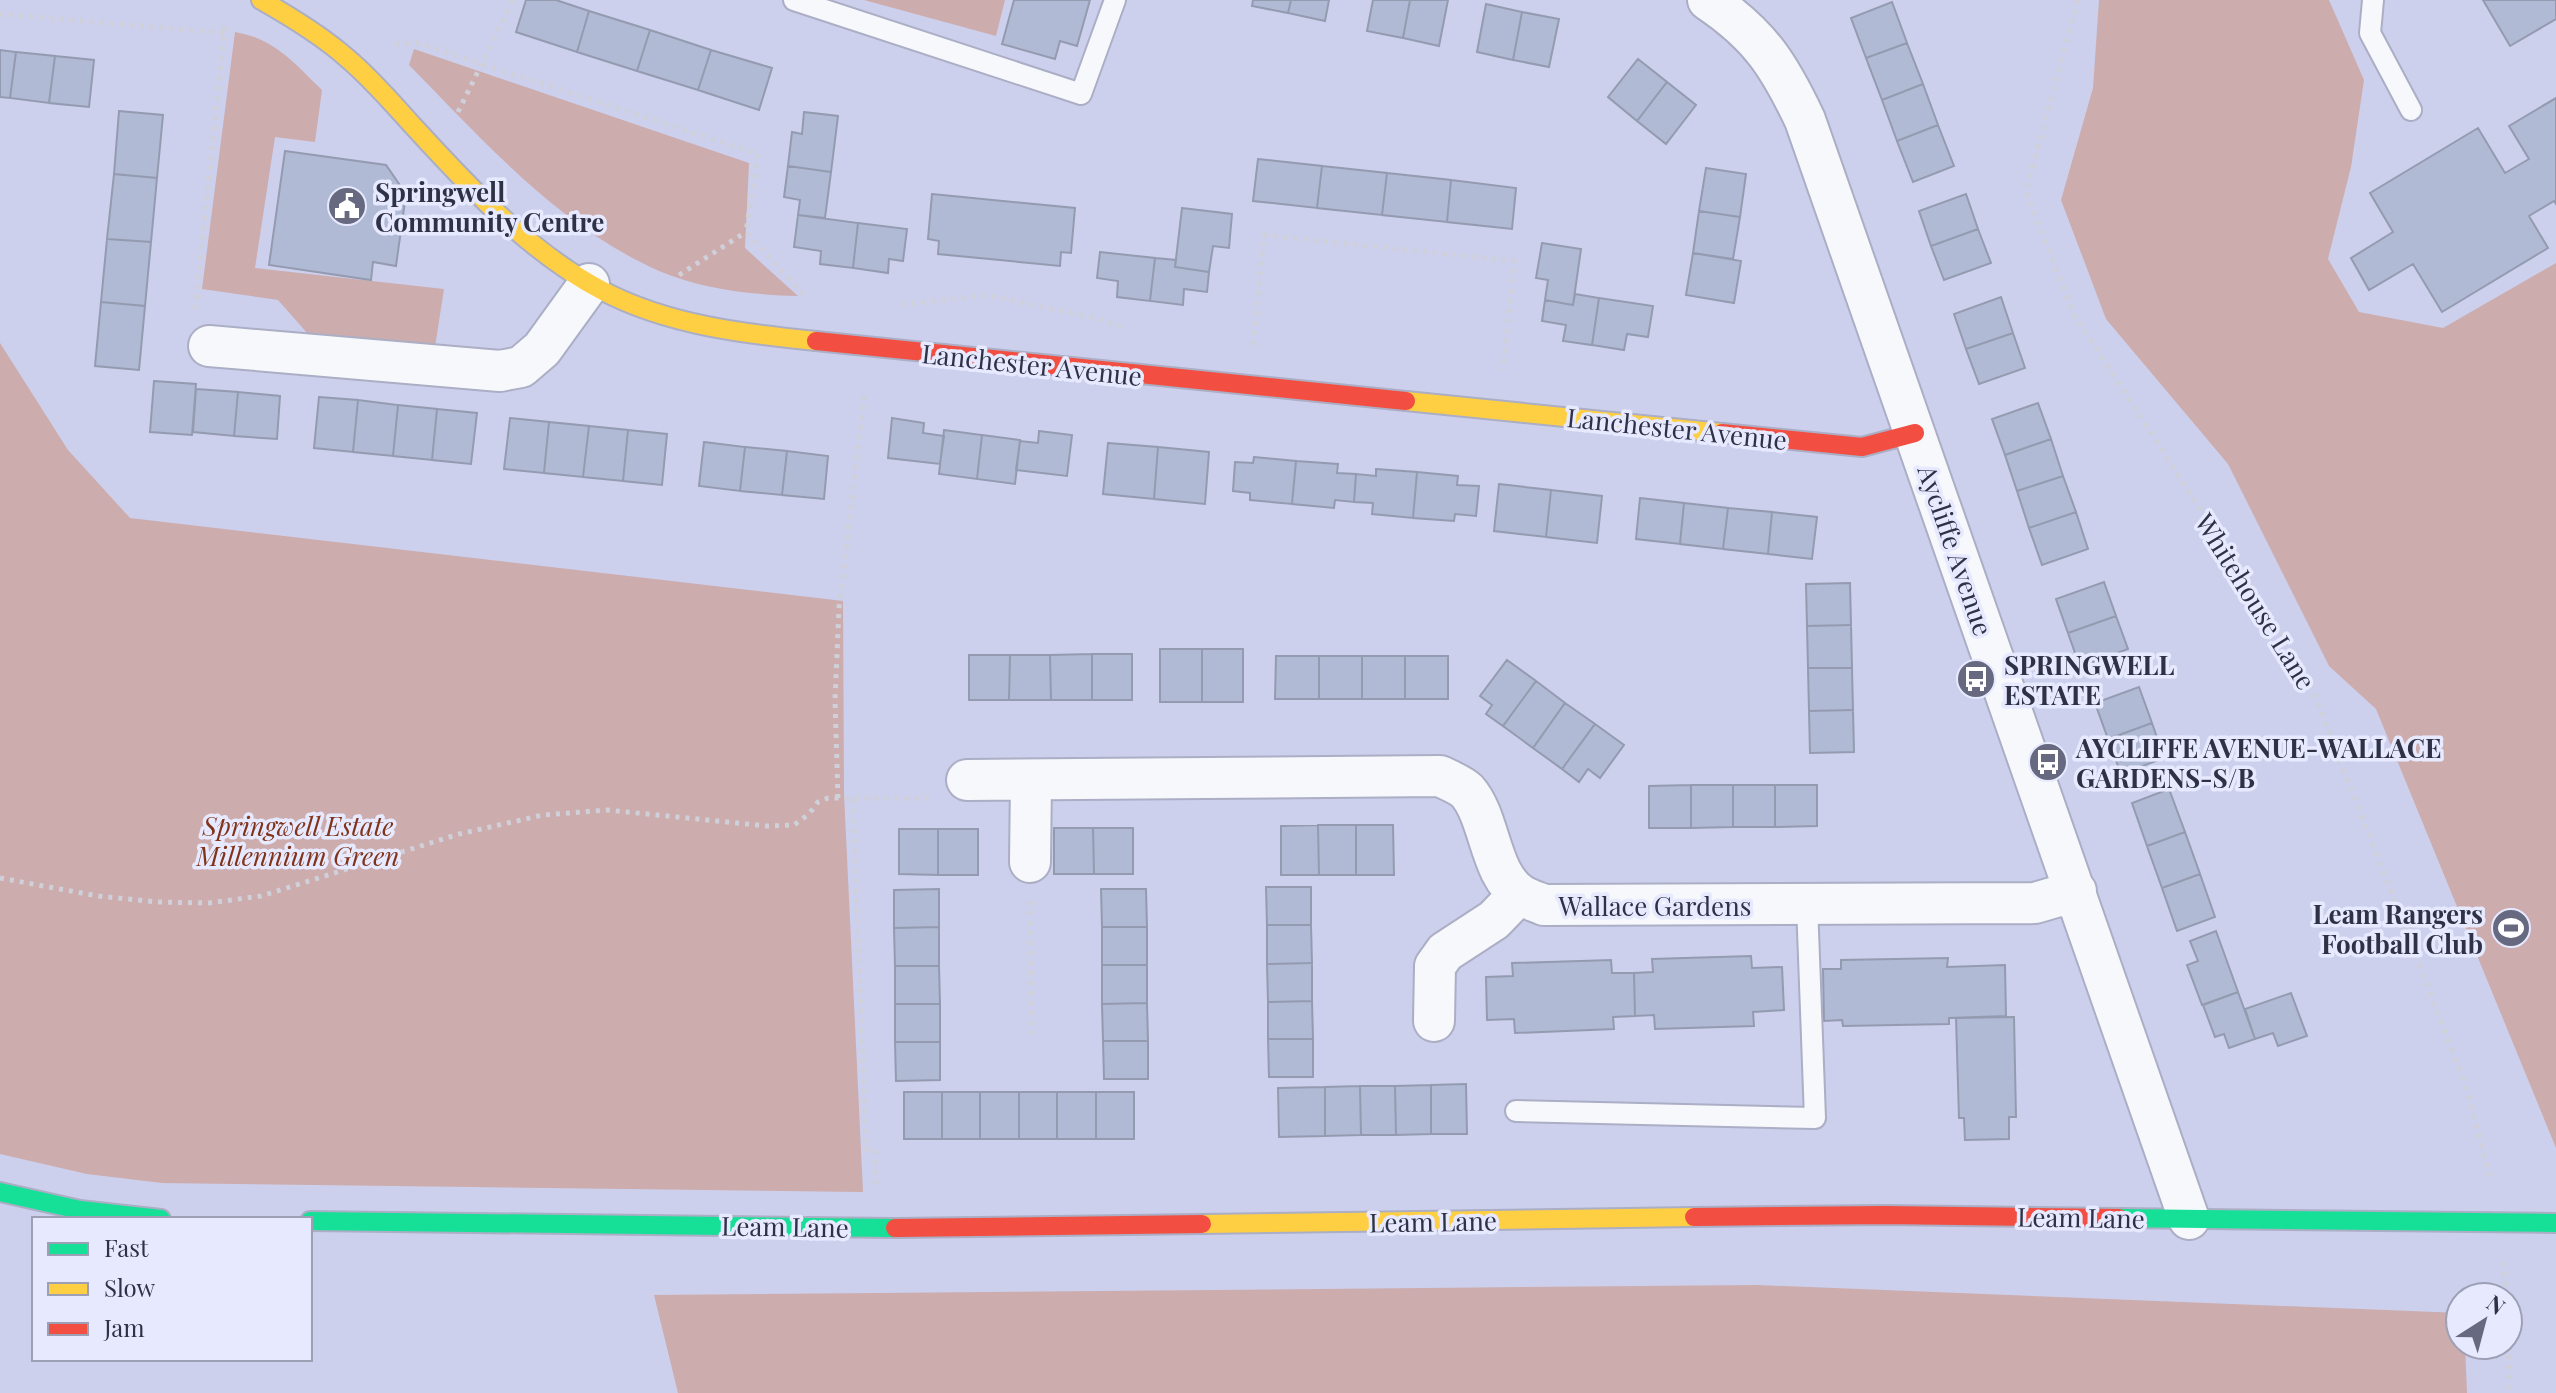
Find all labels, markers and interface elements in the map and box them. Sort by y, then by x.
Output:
place label: Springwell Community Centre [375,174,604,239]
public building icon: Springwell Community Centre [326,185,368,227]
street label: Lanchester Avenue [920,335,1144,393]
street label: Lanchester Avenue [1565,399,1789,457]
street label: Aycliffe Avenue [1910,459,2002,640]
street label: Whitehouse Lane [2187,505,2324,696]
place label: SPRINGWELL ESTATE [2004,647,2174,712]
bus stop icon: SPRINGWELL ESTATE [1955,658,1997,700]
place label: AYCLIFFE AVENUE-WALLACE GARDENS-S/B [2075,730,2441,795]
bus stop icon: AYCLIFFE AVENUE-WALLACE GARDENS-S/B [2027,741,2069,783]
park label: Springwell Estate Millennium Green [196,808,399,873]
street label: Wallace Gardens [1558,888,1751,923]
place label: Leam Rangers Football Club [2313,896,2483,961]
sports icon: Leam Rangers Football Club [2490,907,2532,949]
street label: Leam Lane [2017,1198,2145,1236]
street label: Leam Lane [1369,1202,1497,1240]
street label: Leam Lane [721,1207,849,1245]
legend [32,1217,312,1361]
text: Fast [104,1231,149,1263]
text: Slow [104,1271,156,1303]
north arrow [2444,1281,2524,1361]
text: N [2481,1287,2512,1321]
text: Jam [103,1311,145,1343]

